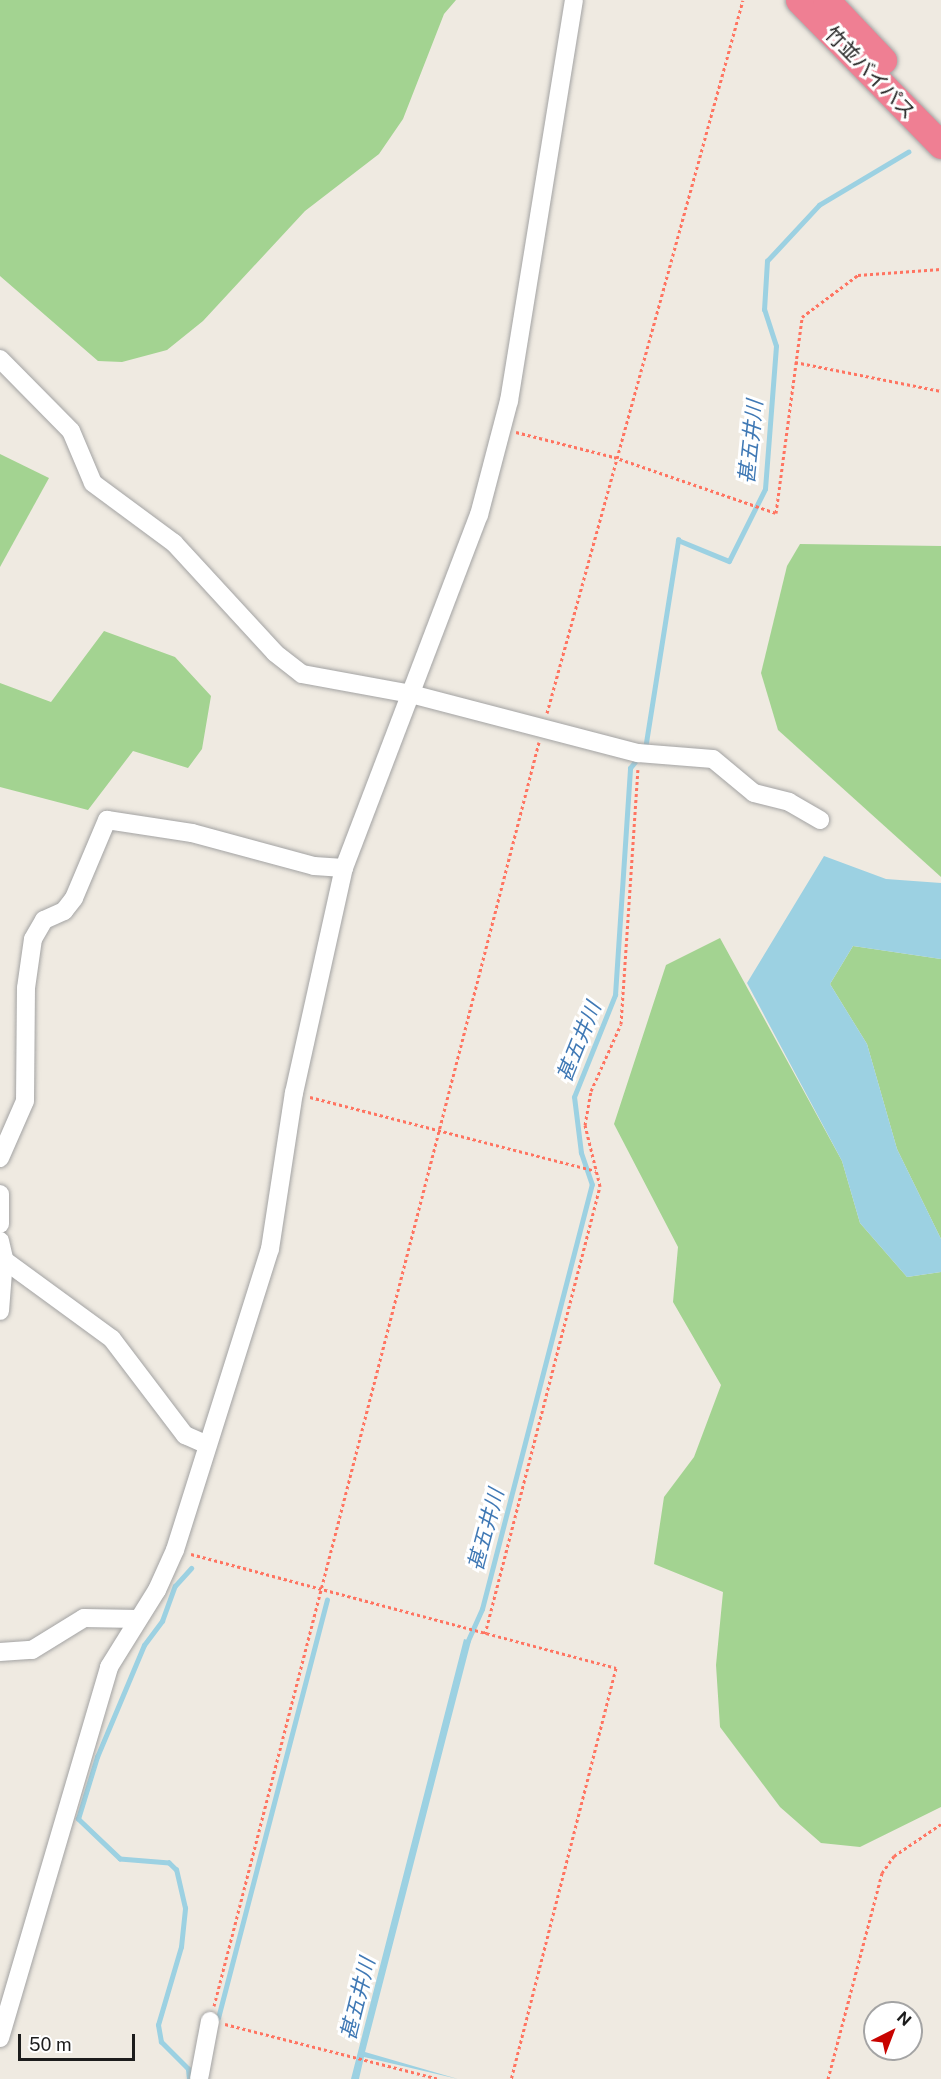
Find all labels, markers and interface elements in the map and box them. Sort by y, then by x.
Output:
street label: 竹並バイパス [820,22,920,124]
water label: 甚五井川 [734,399,768,485]
water label: 甚五井川 [552,998,606,1086]
water label: 甚五井川 [463,1486,509,1574]
water label: 甚五井川 [336,1955,380,2043]
north arrow [863,2001,923,2061]
text: N [893,2007,915,2030]
scale bar [21,2022,138,2060]
text: 50 m [29,2034,72,2055]

